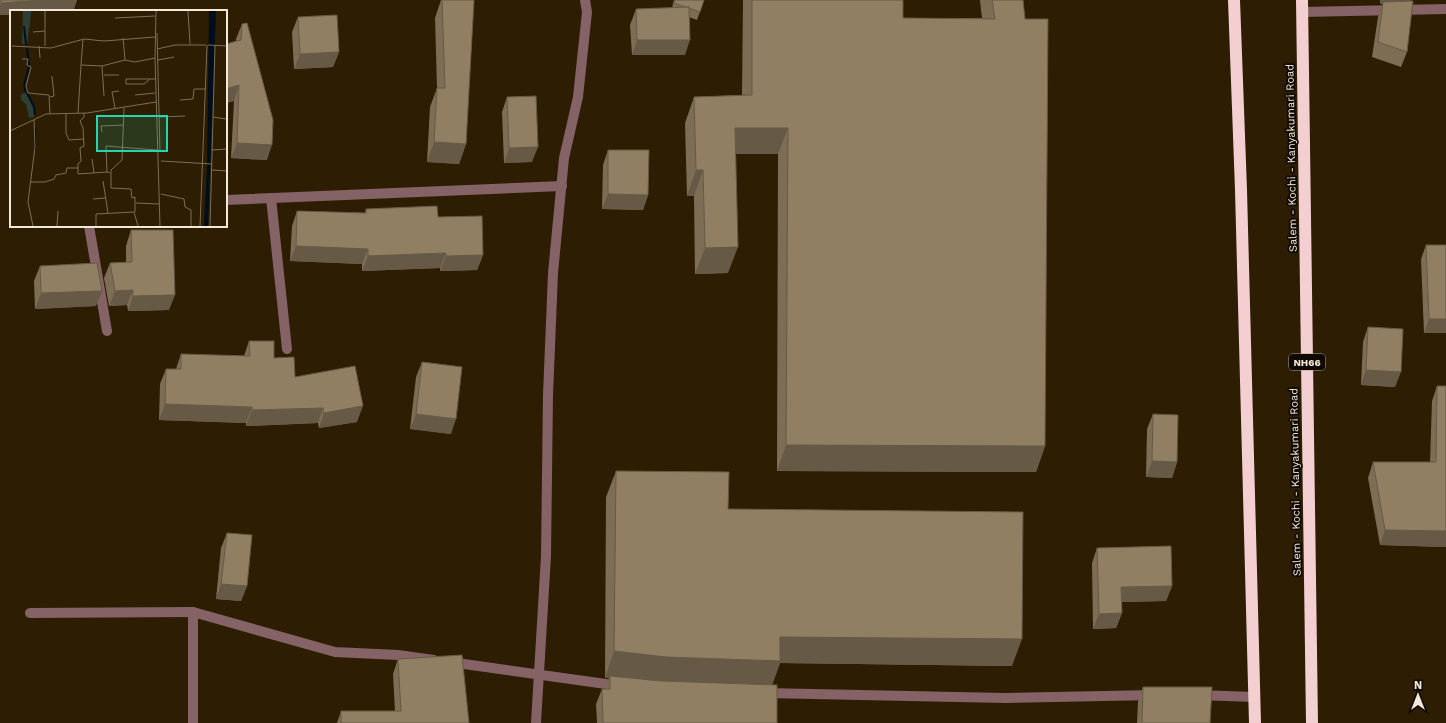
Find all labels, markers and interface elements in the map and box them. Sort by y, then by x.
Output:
inset map [10,10,227,227]
street label: Salem - Kochi - Kanyakumari Road [1283,64,1300,252]
road number: NH66 [1289,354,1325,370]
street label: Salem - Kochi - Kanyakumari Road [1287,388,1304,576]
north arrow [1398,675,1438,715]
text: N [1414,679,1422,692]

